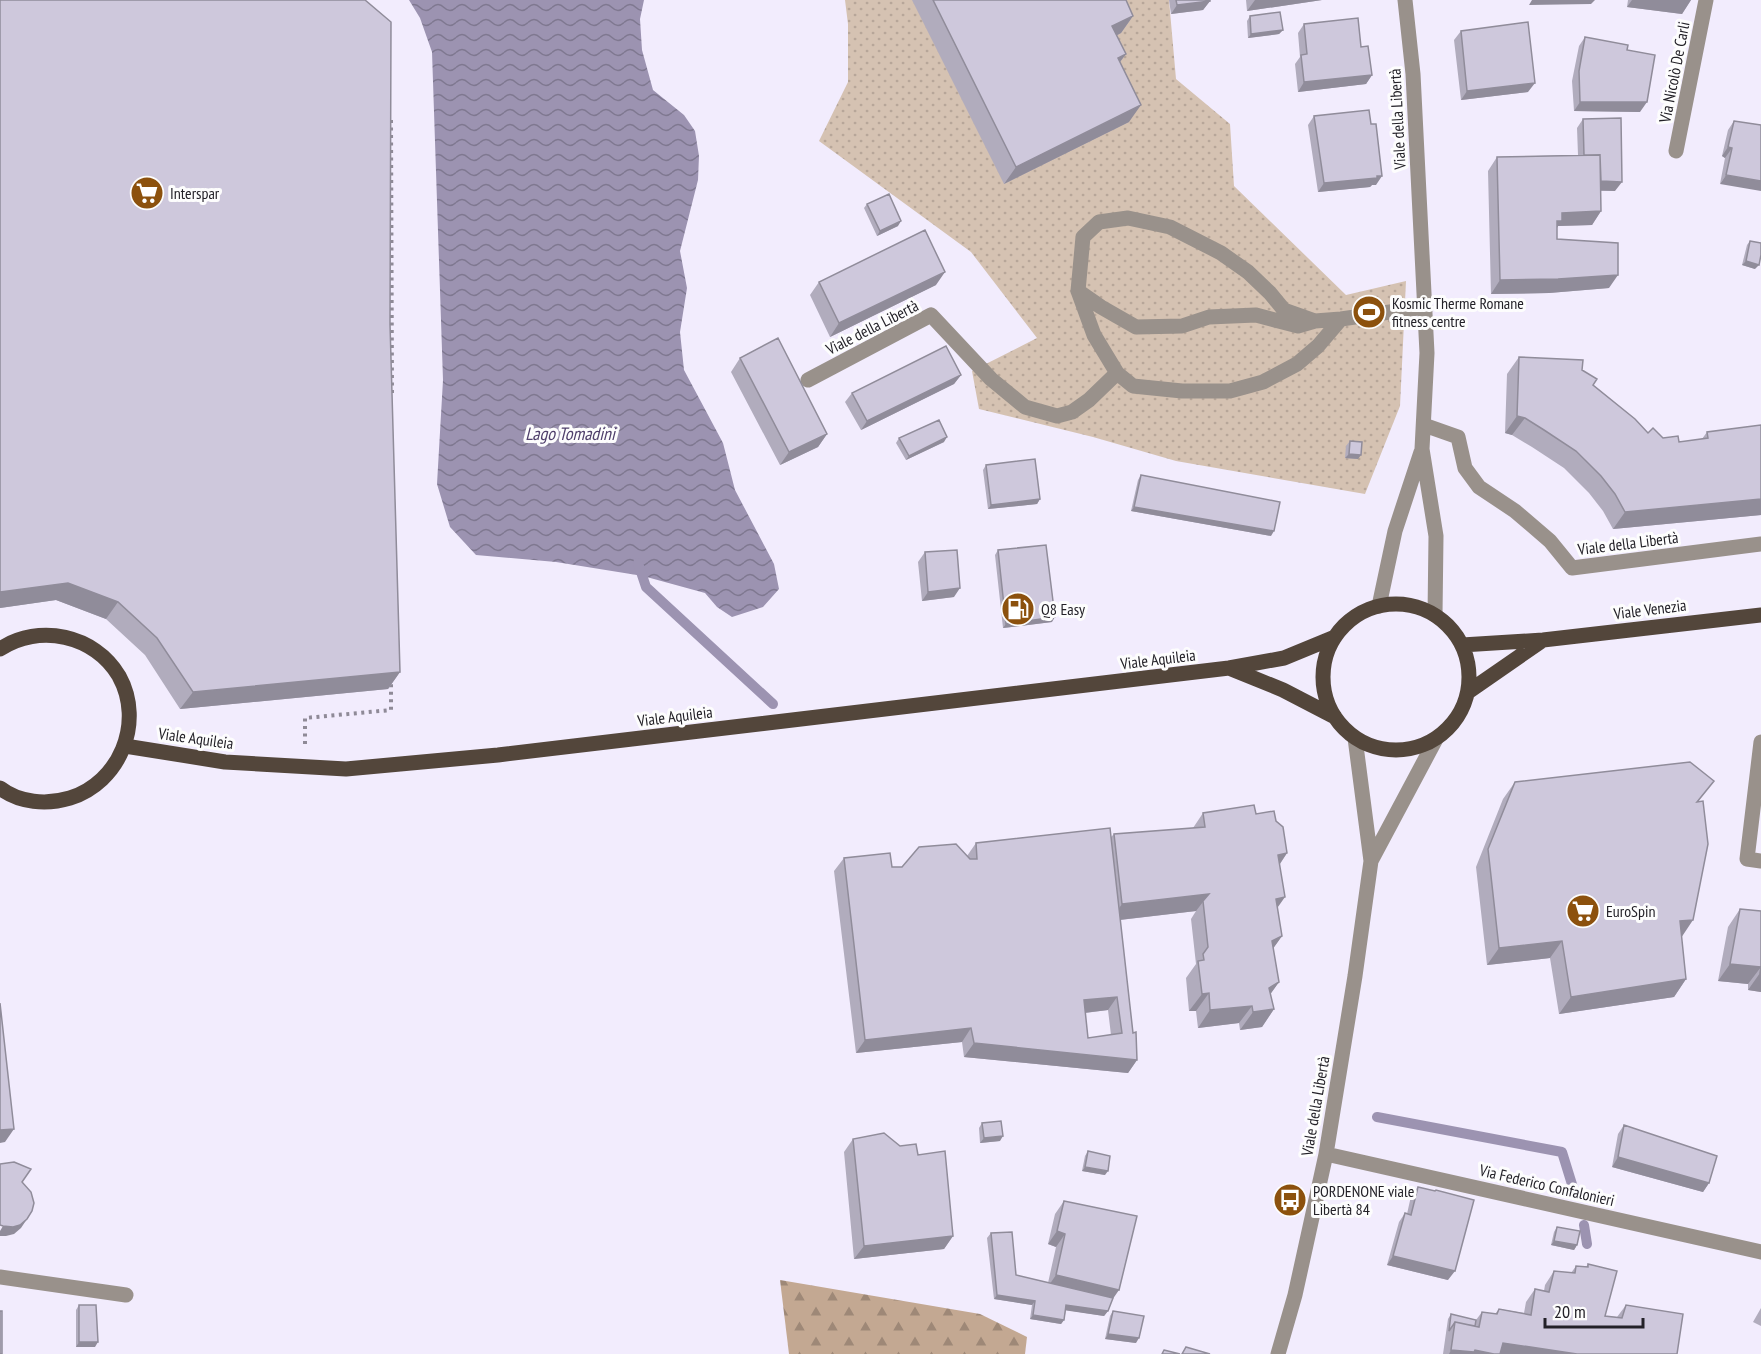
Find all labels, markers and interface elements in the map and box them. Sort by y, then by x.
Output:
street label: Via Nicolò De Carli [1654,20,1694,125]
street label: Viale della Libertà [1384,68,1410,171]
supermarket icon: Interspar [129,175,165,211]
place label: Interspar [170,183,220,203]
place label: Kosmic Therme Romane fitness centre [1392,293,1524,331]
sports icon: Kosmic Therme Romane fitness centre [1351,294,1387,330]
street label: Viale della Libertà [822,295,922,359]
water label: Lago Tomadini [525,422,617,445]
street label: Viale della Libertà [1576,527,1679,559]
fuel station icon: Q8 Easy [1000,591,1036,627]
street label: Viale Venezia [1612,595,1687,623]
place label: Q8 Easy [1041,599,1085,619]
street label: Viale Aquileia [1118,644,1197,674]
street label: Viale Aquileia [635,701,714,731]
street label: Viale Aquileia [156,723,235,753]
supermarket icon: EuroSpin [1565,893,1601,929]
place label: EuroSpin [1606,901,1655,921]
street label: Viale della Libertà [1296,1055,1334,1158]
street label: Via Federico Confalonieri [1477,1160,1616,1210]
place label: PORDENONE viale Libertà 84 [1313,1181,1414,1219]
bus stop icon: PORDENONE viale Libertà 84 [1272,1182,1308,1218]
scale bar [1545,1291,1642,1329]
text: 20 m [1554,1300,1586,1323]

